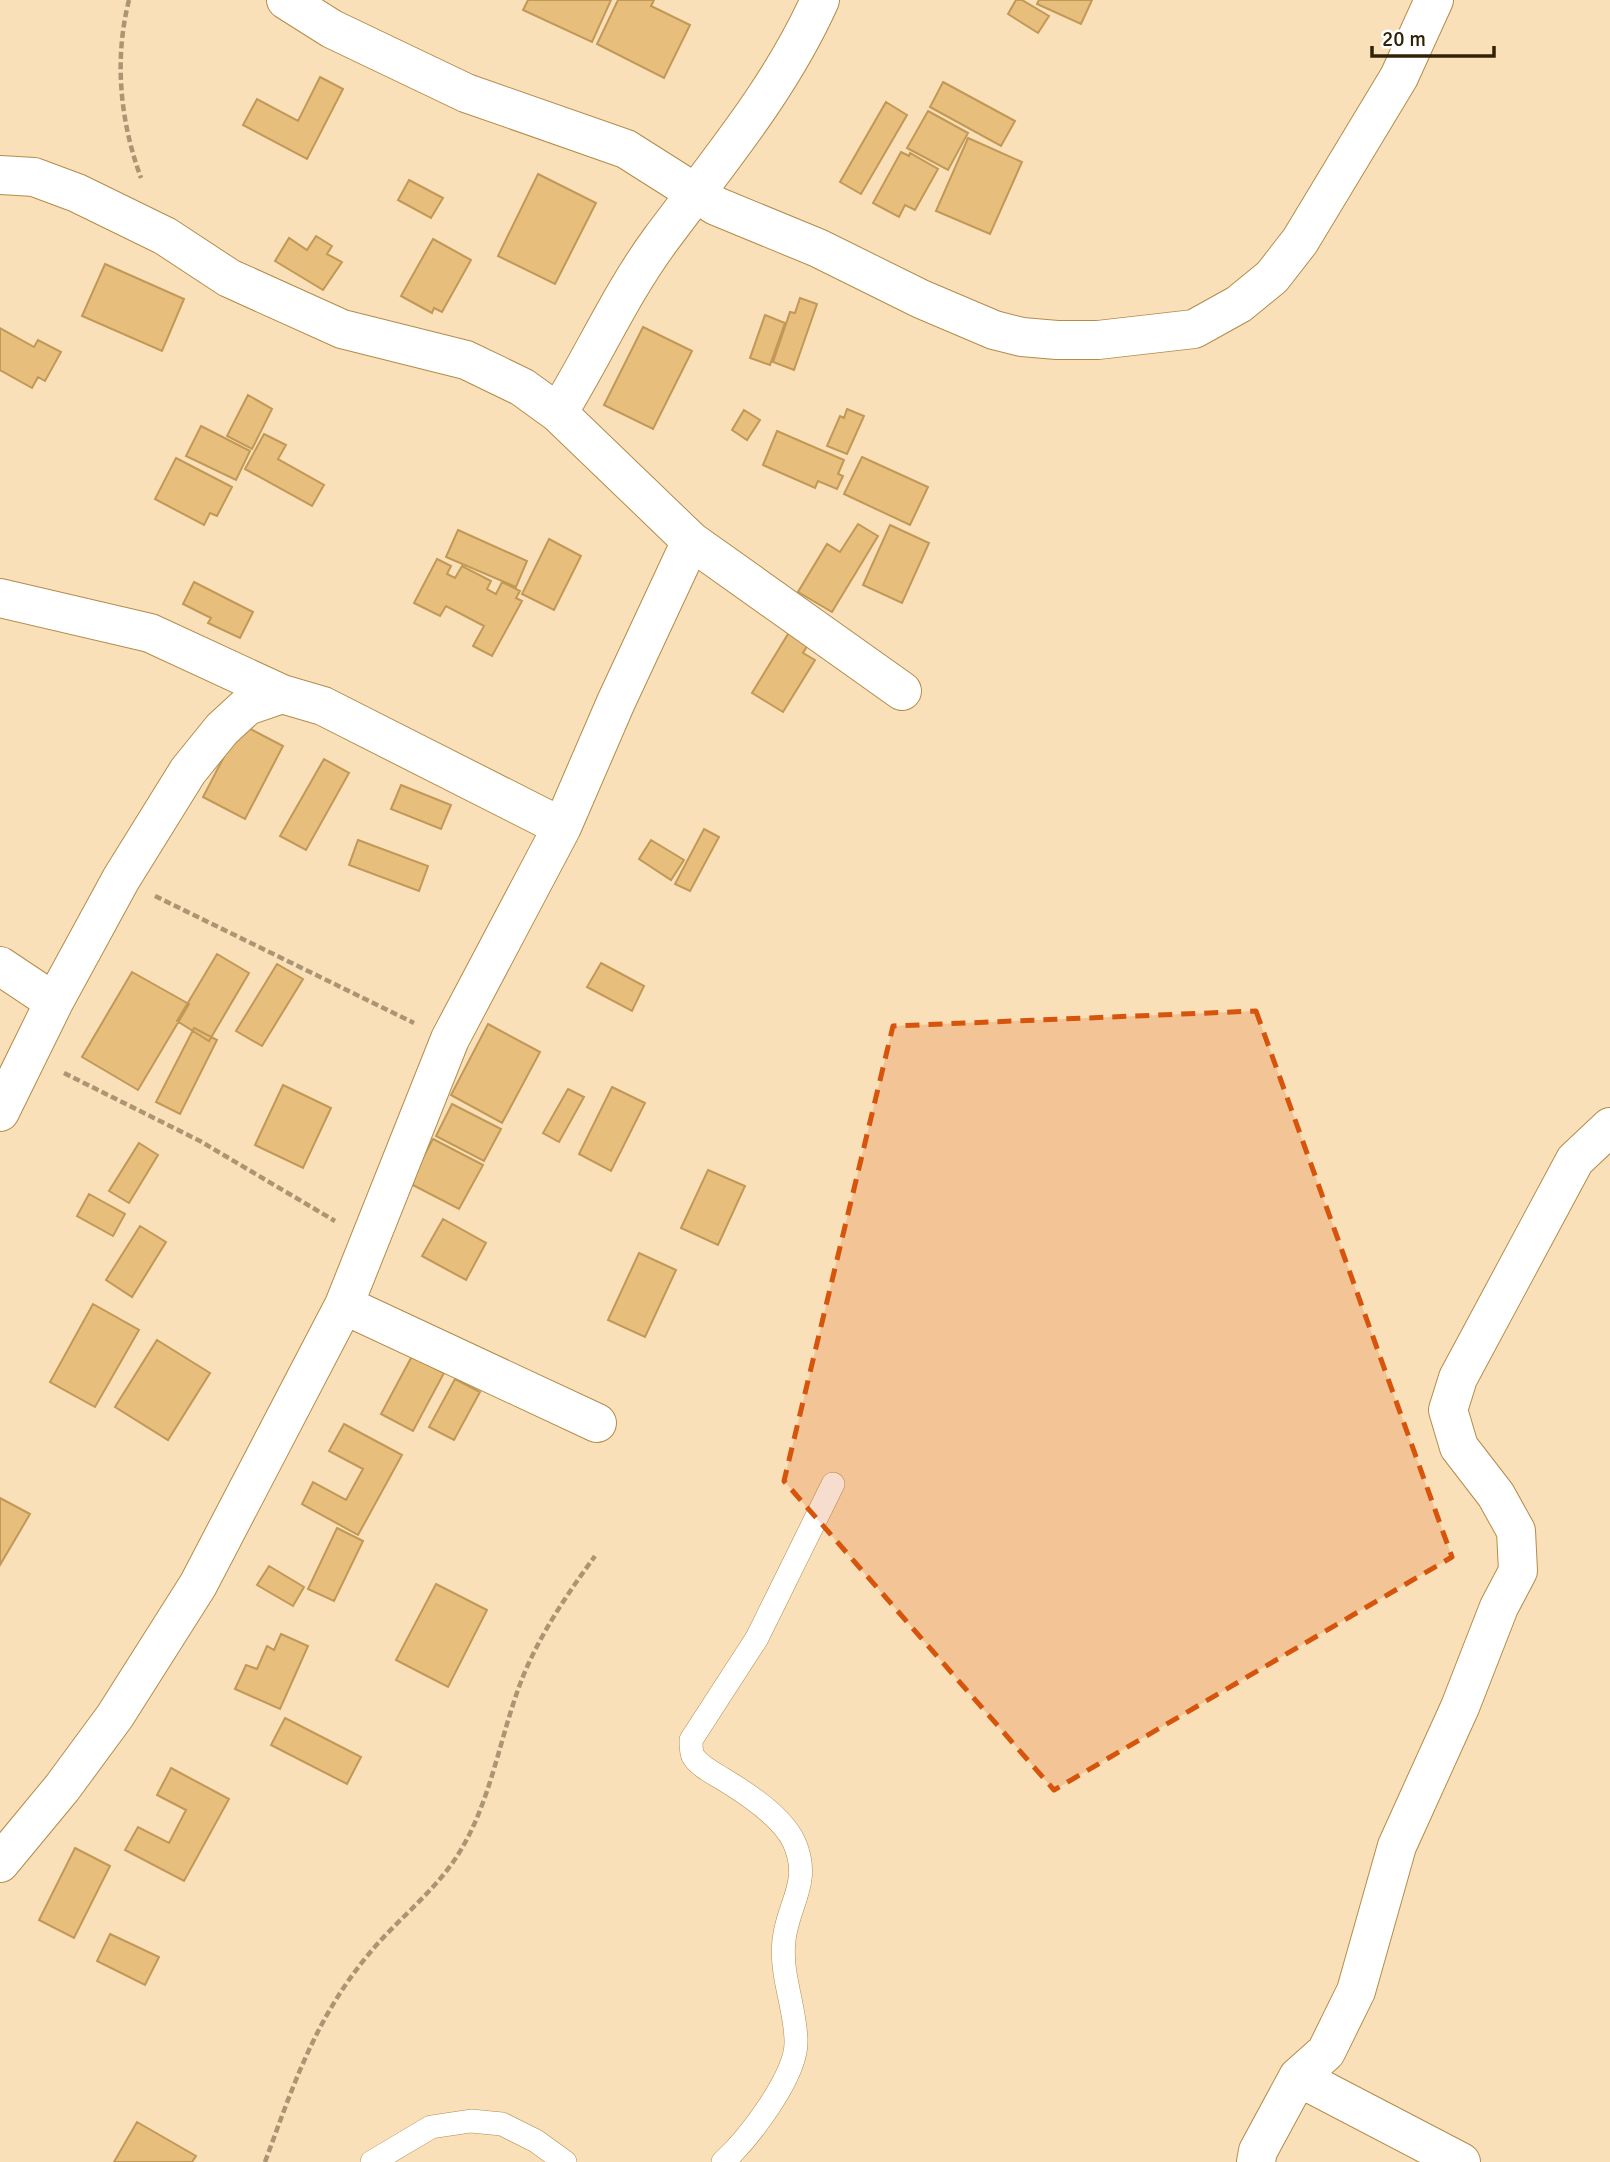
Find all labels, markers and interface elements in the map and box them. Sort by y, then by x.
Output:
scale bar [1372,14,1494,58]
text: 20 m [1382,26,1426,52]

